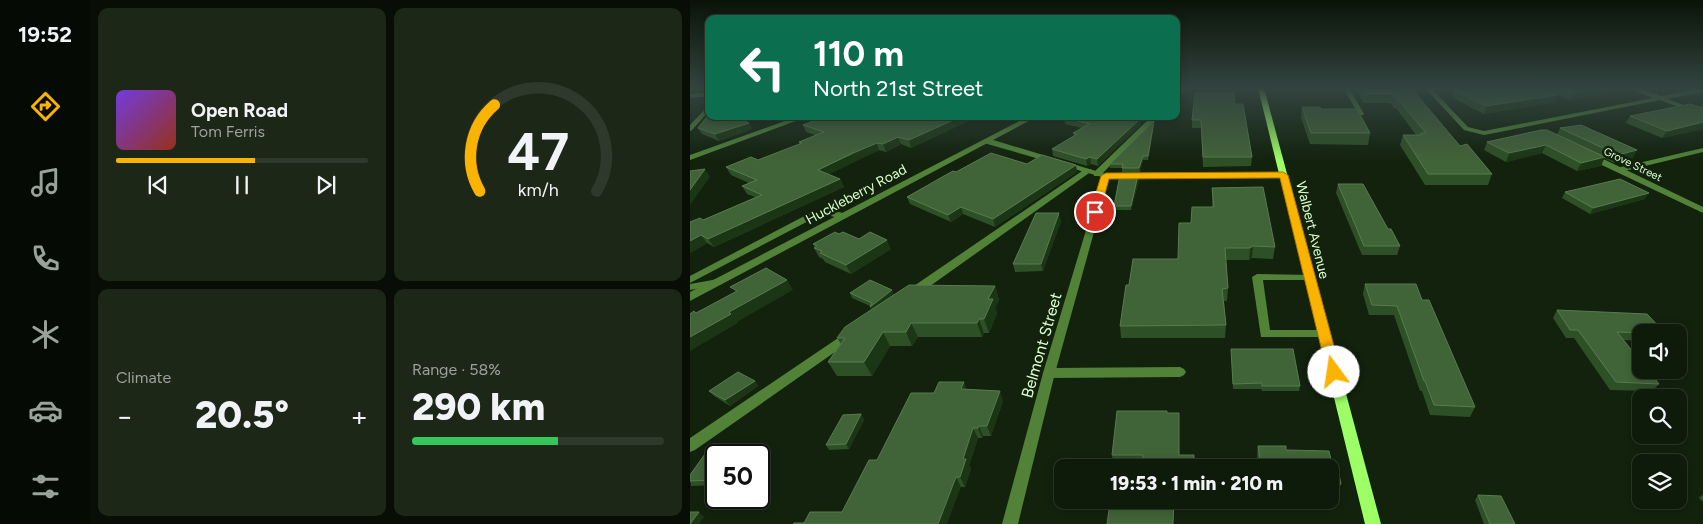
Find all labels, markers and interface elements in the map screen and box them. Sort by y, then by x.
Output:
text: 19:52 [18,21,72,48]
text: 110 m [813,33,904,75]
icon: left [730,35,795,100]
text: North 21st Street [813,75,983,102]
icon: directions [28,89,63,124]
text: Open Road [191,99,288,122]
text: 47 [507,121,569,183]
text: Tom Ferris [191,122,265,141]
street label: Grove Street [1601,145,1664,184]
street label: Huckleberry Road [803,161,910,228]
icon: music [28,165,63,200]
icon: previous [144,171,172,199]
icon: pause [228,171,256,199]
icon: next [312,171,340,199]
text: km/h [518,179,558,200]
street label: Walbert Avenue [1292,180,1333,281]
pin [1074,191,1116,233]
icon: arrive [1081,198,1109,226]
icon: phone [28,241,63,276]
street label: Belmont Street [1017,290,1066,400]
icon: climate [28,317,63,352]
map controls [1632,324,1687,509]
button: sound [1632,324,1687,379]
position arrow [1307,345,1359,397]
text: Range · 58% [412,360,501,379]
text: Climate [116,368,171,387]
text: 290 km [412,384,545,430]
button: search [1632,389,1687,444]
text: 20.5° [195,392,289,438]
icon: car [28,393,63,428]
text: − [116,399,133,433]
text: + [351,399,368,433]
speed limit sign: 50 [705,444,770,509]
button: layers [1632,454,1687,509]
icon: filters [28,469,63,504]
text: 19:53 · 1 min · 210 m [1110,472,1283,495]

